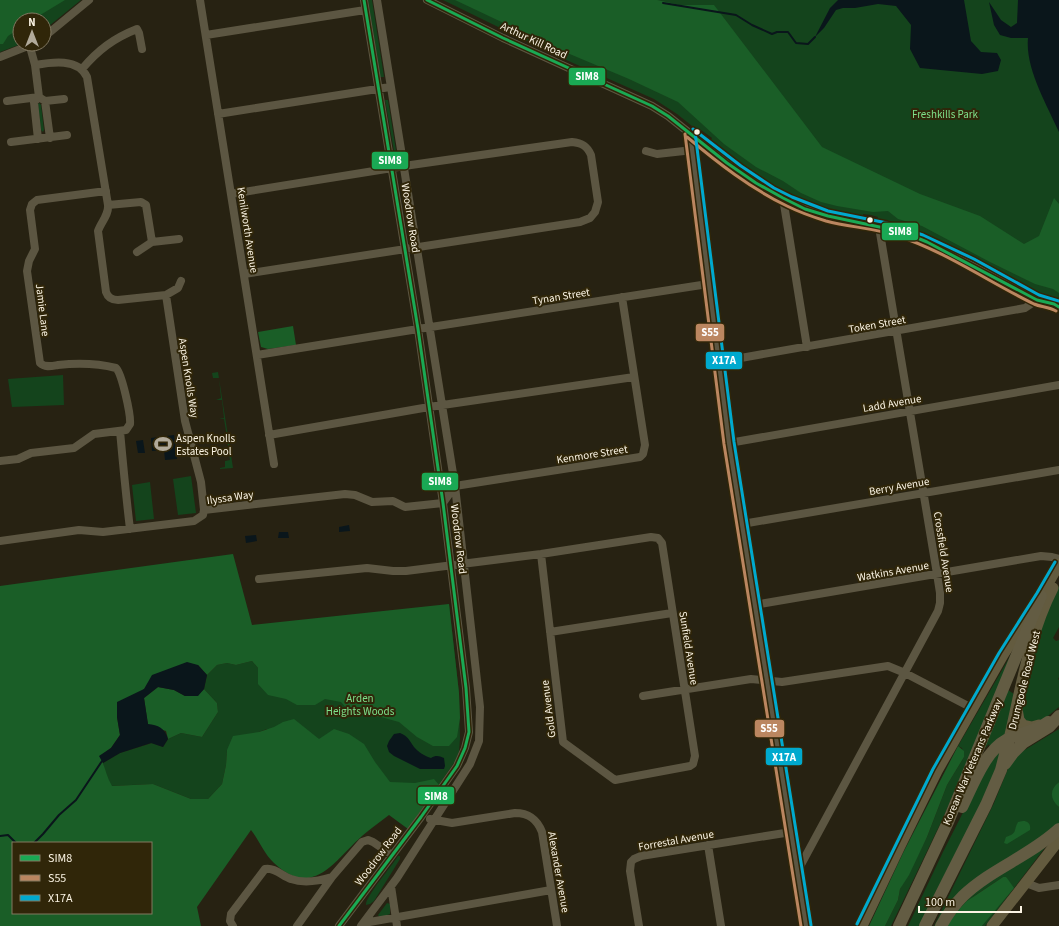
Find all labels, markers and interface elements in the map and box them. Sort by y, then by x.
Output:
north arrow [12,12,52,52]
text: N [28,15,36,30]
street label: Arthur Kill Road [498,18,570,62]
line badge: SIM8 [568,67,606,86]
text: SIM8 [575,69,599,84]
park label: Freshkills Park [912,107,979,122]
unlabelled marker [692,127,702,137]
line badge: SIM8 [371,151,409,170]
text: SIM8 [378,153,402,168]
street label: Woodrow Road [398,182,423,254]
street label: Kenilworth Avenue [233,186,262,275]
unlabelled marker [865,215,875,225]
line badge: SIM8 [881,222,919,241]
text: SIM8 [888,224,912,239]
street label: Jamie Lane [32,283,53,338]
street label: Tynan Street [531,285,591,308]
street label: Token Street [847,312,907,337]
line badge: S55 [695,323,725,342]
text: S55 [701,325,719,340]
street label: Aspen Knolls Way [175,337,202,419]
line badge: X17A [705,351,743,370]
text: X17A [712,353,737,368]
street label: Ladd Avenue [862,391,923,416]
place label: Aspen Knolls Estates Pool [176,431,236,459]
sports icon: Aspen Knolls Estates Pool [153,434,173,454]
street label: Kenmore Street [555,441,629,468]
line badge: SIM8 [421,472,459,491]
text: SIM8 [428,474,452,489]
street label: Berry Avenue [868,474,931,499]
street label: Ilyssa Way [206,487,254,508]
street label: Woodrow Road [447,503,470,575]
street label: Crossfield Avenue [930,511,957,594]
street label: Watkins Avenue [856,558,931,585]
street label: Sunfield Avenue [675,610,702,686]
street label: Drumgoole Road West [1005,629,1044,731]
street label: Gold Avenue [537,679,559,739]
park label: Arden Heights Woods [326,691,395,719]
street label: Korean War Veterans Parkway [939,697,1006,828]
line badge: S55 [754,719,785,738]
text: S55 [760,721,778,736]
line badge: X17A [765,747,803,766]
text: X17A [772,750,797,765]
line badge: SIM8 [417,786,455,805]
text: SIM8 [424,789,448,804]
street label: Woodrow Road [351,824,405,889]
street label: Forrestal Avenue [637,826,716,855]
street label: Alexander Avenue [544,830,573,914]
legend [12,842,152,914]
text: SIM8 [48,850,72,867]
text: S55 [48,870,66,887]
scale bar [919,888,1021,914]
text: X17A [48,890,73,907]
text: 100 m [925,894,955,911]

